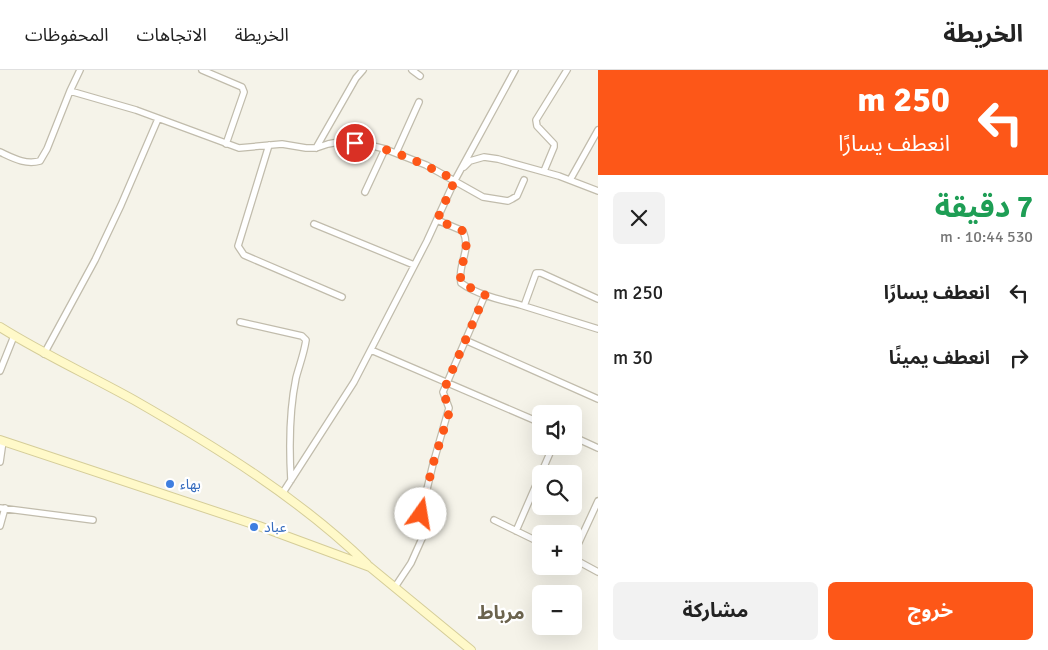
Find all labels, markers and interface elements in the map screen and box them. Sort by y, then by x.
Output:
text: الخريطة [943,19,1023,49]
text: المحفوظات [25,24,109,46]
text: الاتجاهات [137,24,207,46]
text: الخريطة [235,24,289,46]
text: 250 m [857,78,950,121]
icon: left [968,90,1033,155]
pin [334,122,376,164]
icon: arrive [341,129,369,157]
text: انعطف يسارًا [838,130,950,157]
text: 7 دقيقة [935,189,1033,226]
button: close [613,192,665,244]
text: 530 m · 10:44 [940,227,1033,247]
icon: left [1005,279,1033,307]
text: 250 m [613,281,663,305]
text: انعطف يسارًا [884,281,990,305]
icon: right [1005,344,1033,372]
text: 30 m [613,346,653,370]
text: انعطف يمينًا [889,346,990,370]
map controls [532,405,582,635]
button: sound [532,405,582,455]
button: search [532,465,582,515]
place label: بهاء [180,476,201,493]
marker: بهاء [164,478,176,490]
position arrow [394,487,446,539]
place label: عباد [264,519,287,536]
marker: عباد [248,521,260,533]
button: + [532,525,582,575]
button: مشاركة [613,582,818,640]
button: خروج [828,582,1033,640]
button: − [532,585,582,635]
district label: مرباط [477,601,525,625]

